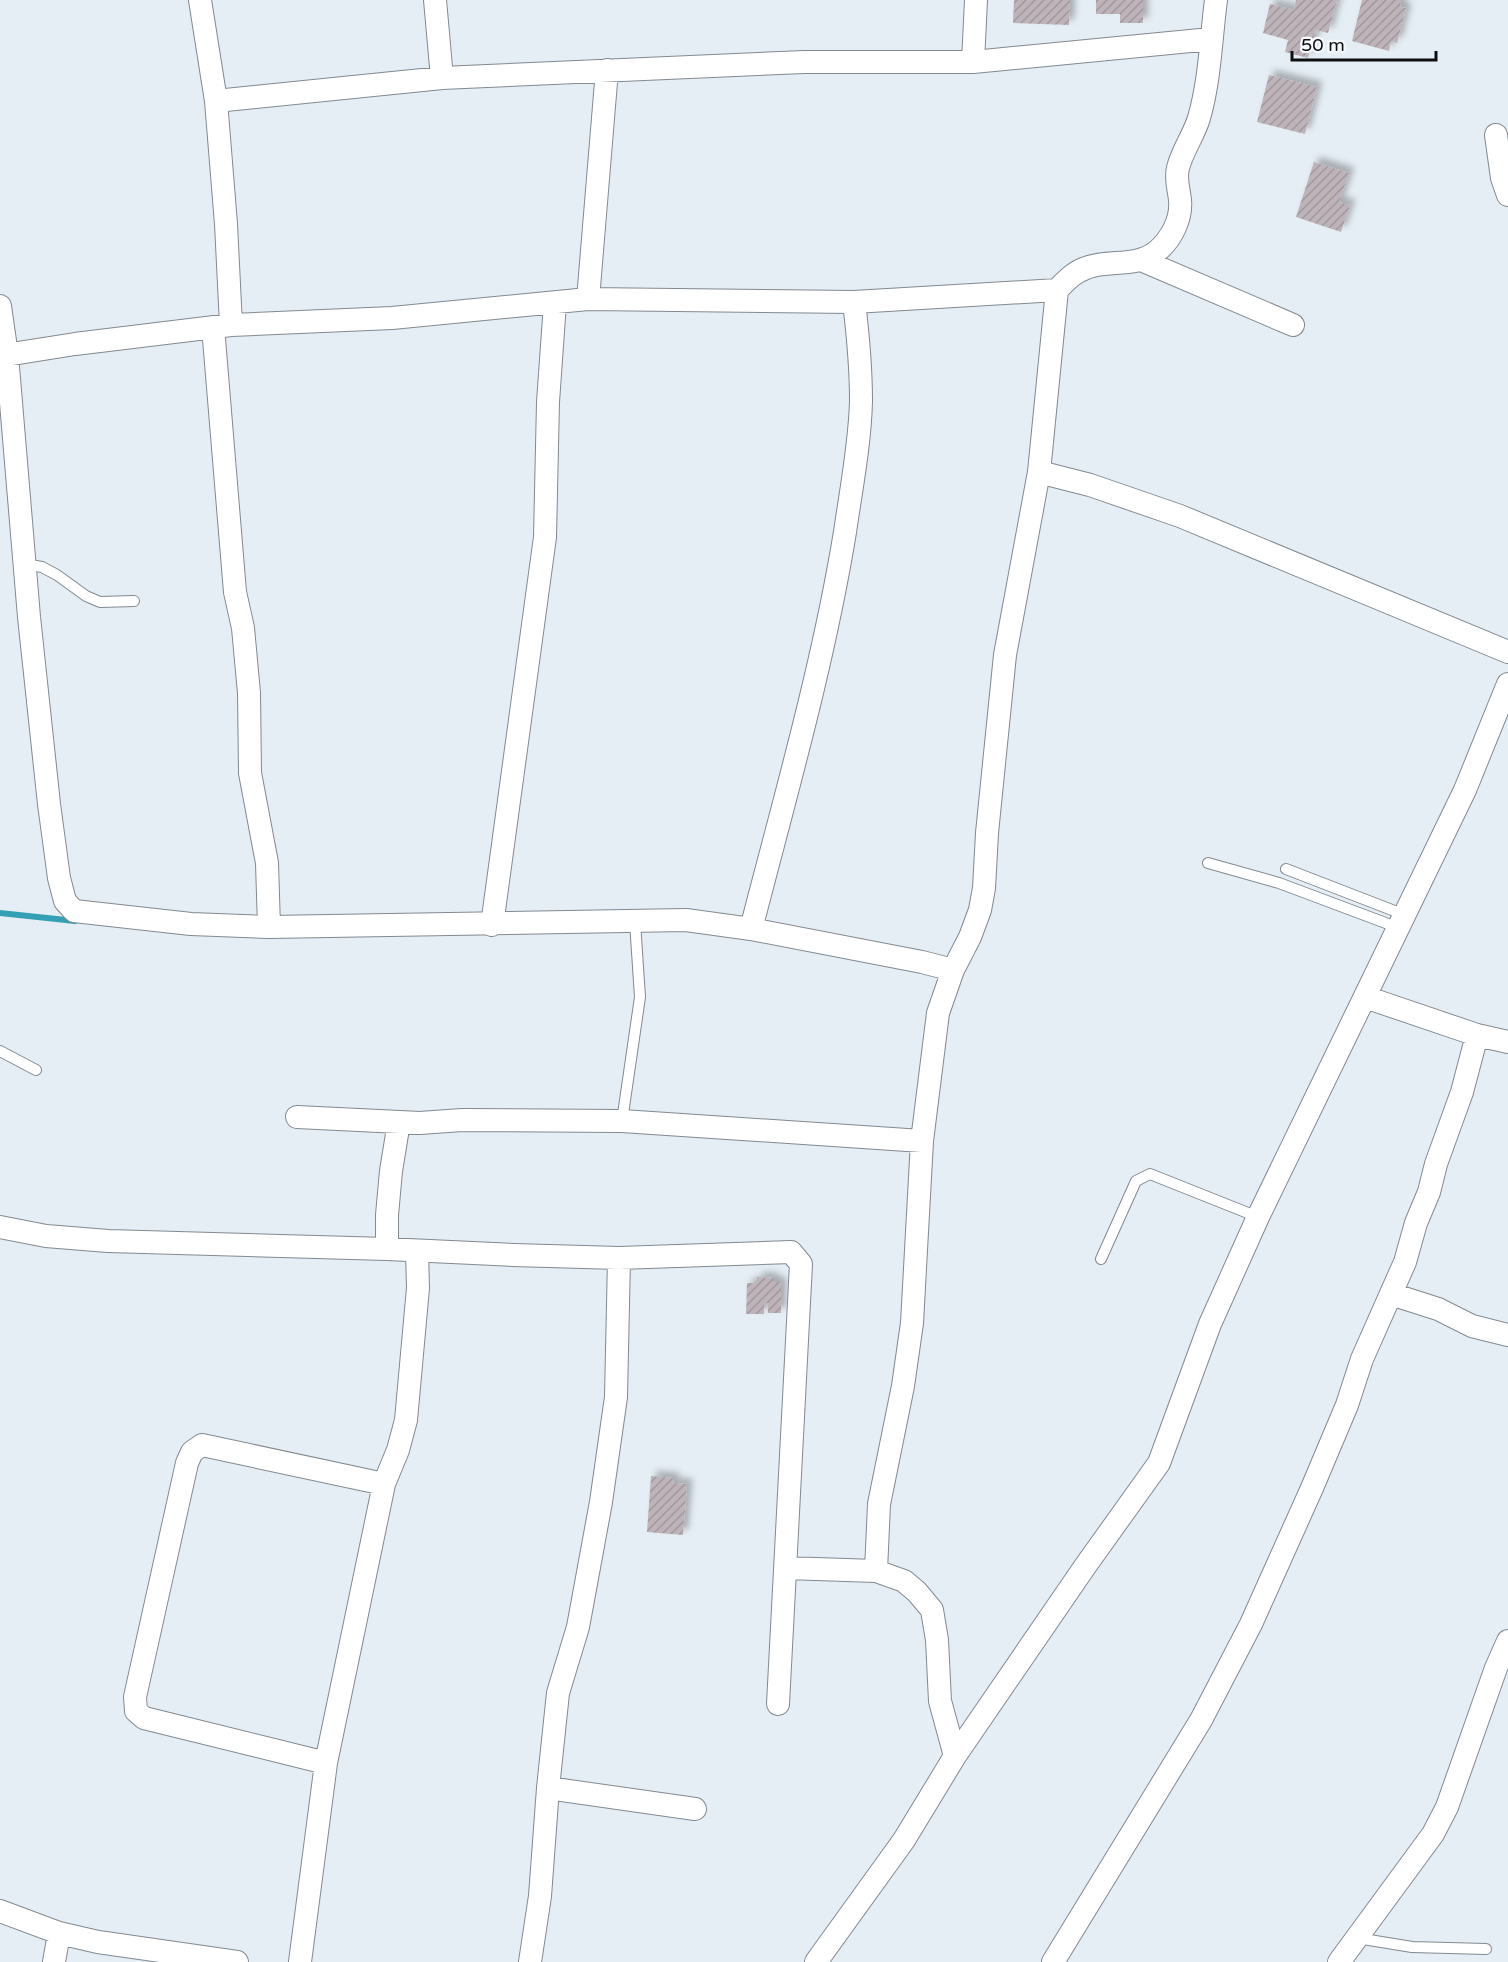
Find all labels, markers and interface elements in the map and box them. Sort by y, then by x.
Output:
scale bar [1292,24,1436,62]
text: 50 m [1301,34,1345,56]

